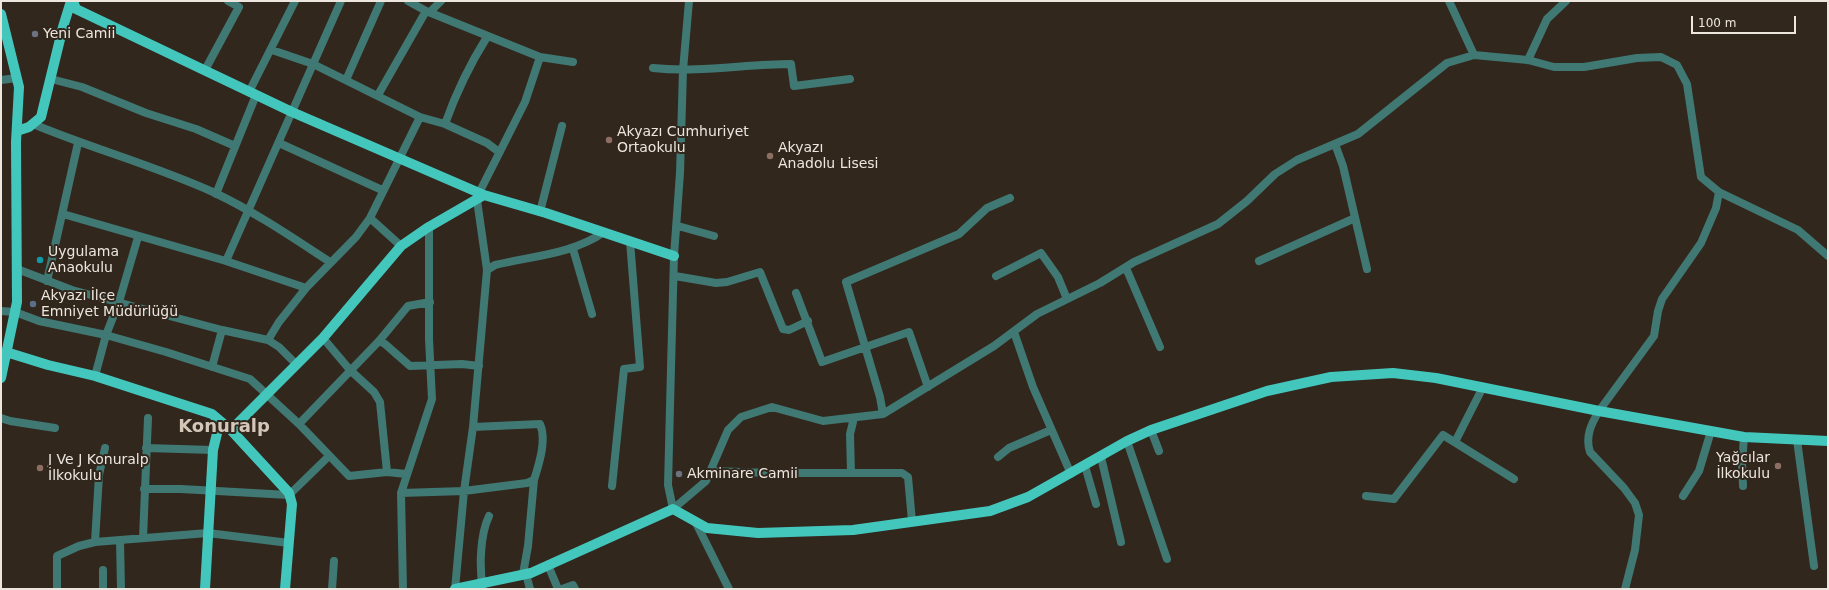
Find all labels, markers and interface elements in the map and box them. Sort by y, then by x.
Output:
scale bar [1693,8,1798,34]
text: 100 m [1698,16,1736,30]
place label: Yeni Camii [43,26,115,42]
marker: Yeni Camii [30,29,40,39]
place label: Akyazı Cumhuriyet Ortaokulu [617,124,749,156]
marker: Akyazı Cumhuriyet Ortaokulu [604,135,614,145]
place label: Akyazı Anadolu Lisesi [778,140,878,172]
marker: Akyazı Anadolu Lisesi [765,151,775,161]
place label: Uygulama Anaokulu [48,244,119,276]
marker: Uygulama Anaokulu [35,255,45,265]
place label: Akyazı İlçe Emniyet Müdürlüğü [41,288,178,320]
marker: Akyazı İlçe Emniyet Müdürlüğü [28,299,38,309]
district label: Konuralp [178,416,270,438]
place label: Yağcılar İlkokulu [1716,450,1770,482]
place label: J Ve J Konuralp İlkokulu [48,452,149,484]
marker: Yağcılar İlkokulu [1773,461,1783,471]
marker: J Ve J Konuralp İlkokulu [35,463,45,473]
place label: Akminare Camii [687,466,798,482]
marker: Akminare Camii [674,469,684,479]

